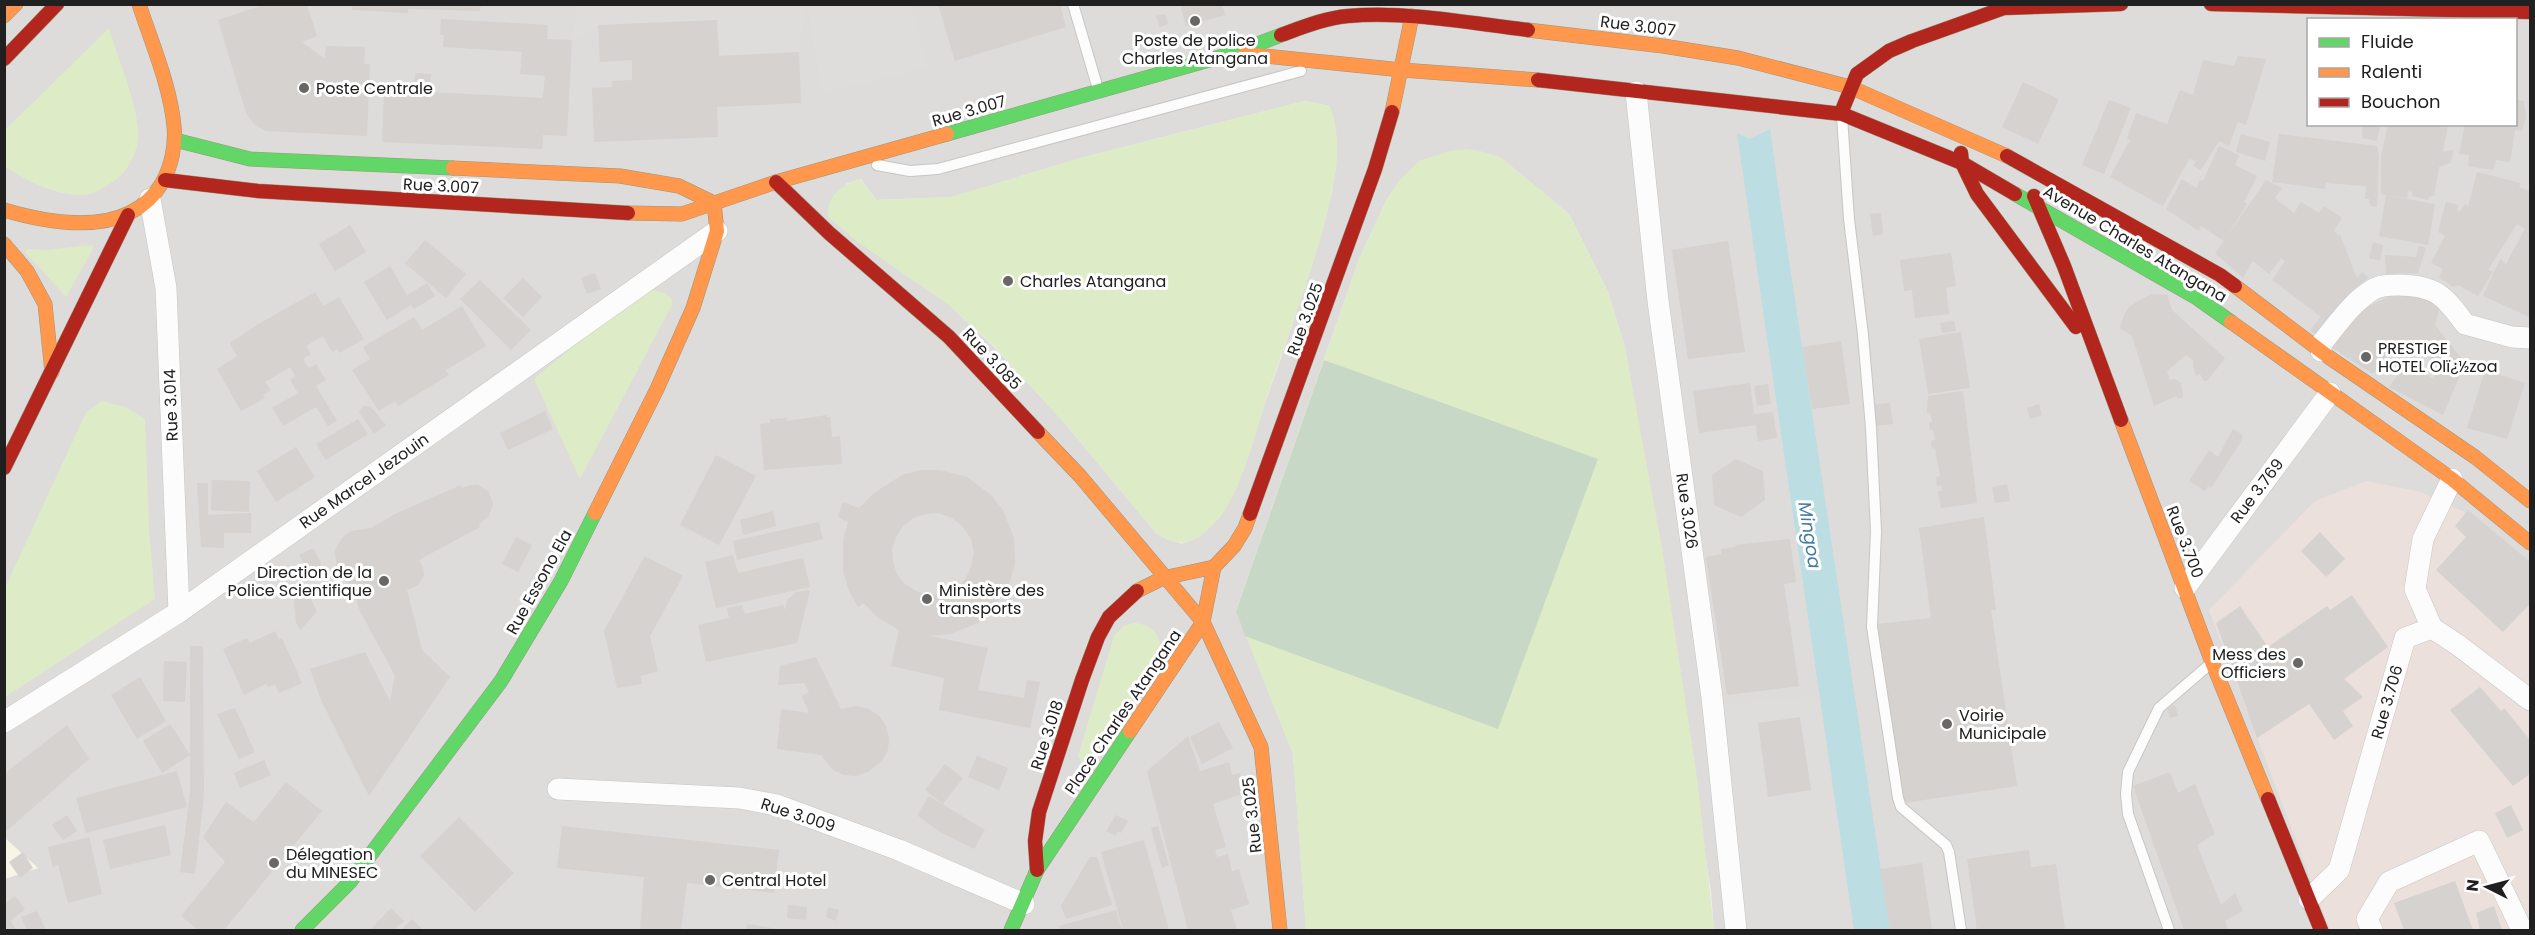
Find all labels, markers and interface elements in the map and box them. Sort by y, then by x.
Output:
street label: Rue 3.007 [1599,10,1677,42]
marker: Poste de police Charles Atangana [1188,14,1202,28]
legend [2307,18,2517,126]
place label: Poste de police Charles Atangana [1122,29,1268,70]
text: Fluide [2361,29,2414,54]
text: Ralenti [2361,59,2422,84]
place label: Poste Centrale [316,77,433,100]
marker: Poste Centrale [297,81,311,95]
street label: Rue 3.007 [929,89,1009,132]
text: Bouchon [2361,89,2441,114]
street label: Rue 3.007 [403,173,480,199]
street label: Avenue Charles Atangana [2039,180,2231,308]
place label: Charles Atangana [1020,270,1166,293]
marker: Charles Atangana [1001,274,1015,288]
street label: Rue 3.025 [1281,279,1329,359]
street label: Rue 3.085 [957,323,1027,395]
place label: PRESTIGE HOTEL Olï¿½zoa [2378,337,2498,378]
marker: PRESTIGE HOTEL Olï¿½zoa [2359,350,2373,364]
street label: Rue 3.014 [158,369,184,441]
street label: Rue Marcel Jezouin [295,428,433,534]
street label: Rue 3.769 [2225,454,2289,528]
street label: Rue 3.026 [1670,472,1704,550]
water label: Mingoa [1792,500,1828,570]
street label: Rue 3.700 [2161,503,2209,581]
street label: Rue Essono Ela [501,525,577,639]
place label: Direction de la Police Scientifique [228,561,372,602]
marker: Direction de la Police Scientifique [377,574,391,588]
place label: Ministère des transports [939,579,1044,620]
marker: Ministère des transports [920,592,934,606]
street label: Place Charles Atangana [1059,625,1187,799]
place label: Mess des Officiers [2212,643,2286,684]
marker: Mess des Officiers [2291,656,2305,670]
street label: Rue 3.706 [2365,662,2409,742]
street label: Rue 3.018 [1025,697,1069,773]
place label: Voirie Municipale [1959,704,2046,745]
marker: Voirie Municipale [1940,717,1954,731]
street label: Rue 3.025 [1237,776,1267,854]
street label: Rue 3.009 [758,792,838,838]
place label: Délegation du MINESEC [286,843,378,884]
marker: Délegation du MINESEC [267,856,281,870]
north arrow [2457,857,2517,917]
place label: Central Hotel [722,869,826,892]
marker: Central Hotel [703,873,717,887]
text: N [2461,878,2485,893]

